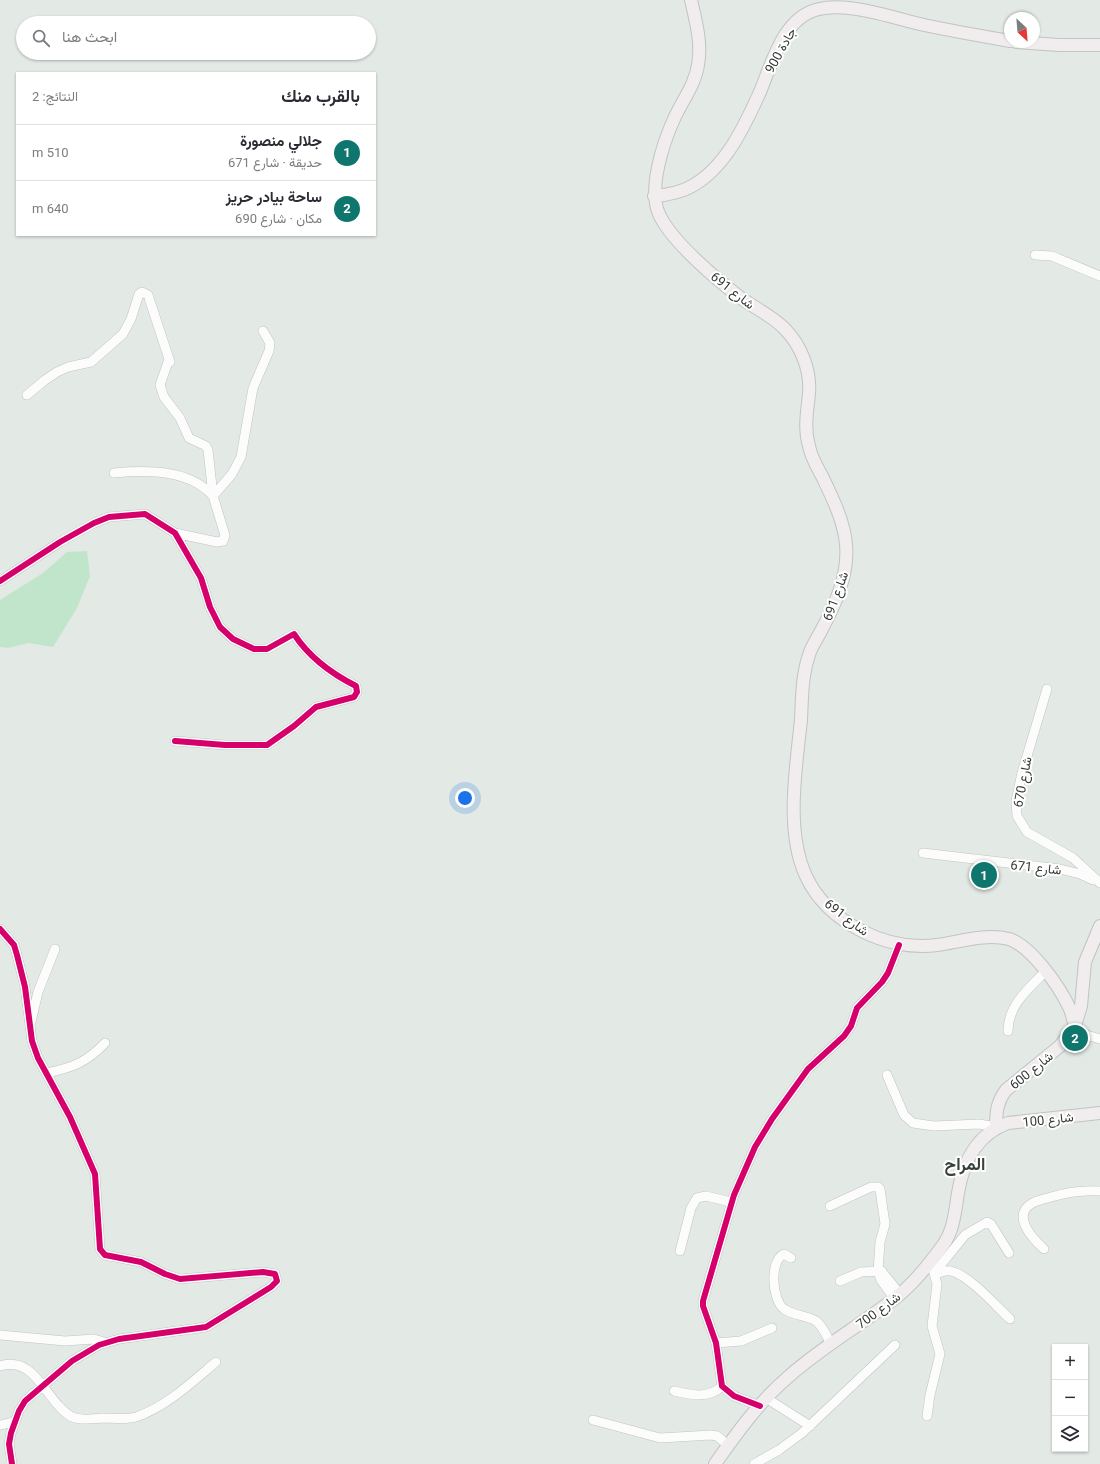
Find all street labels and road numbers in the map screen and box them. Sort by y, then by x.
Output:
street label: جادة 900 [762,25,799,76]
street label: شارع 691 [707,269,758,314]
street label: شارع 691 [820,570,853,624]
street label: شارع 670 [1010,755,1037,809]
street label: شارع 671 [1009,857,1062,880]
street label: شارع 691 [820,896,872,940]
street label: شارع 600 [1007,1048,1057,1094]
street label: شارع 100 [1022,1109,1075,1132]
street label: شارع 700 [853,1289,905,1333]

